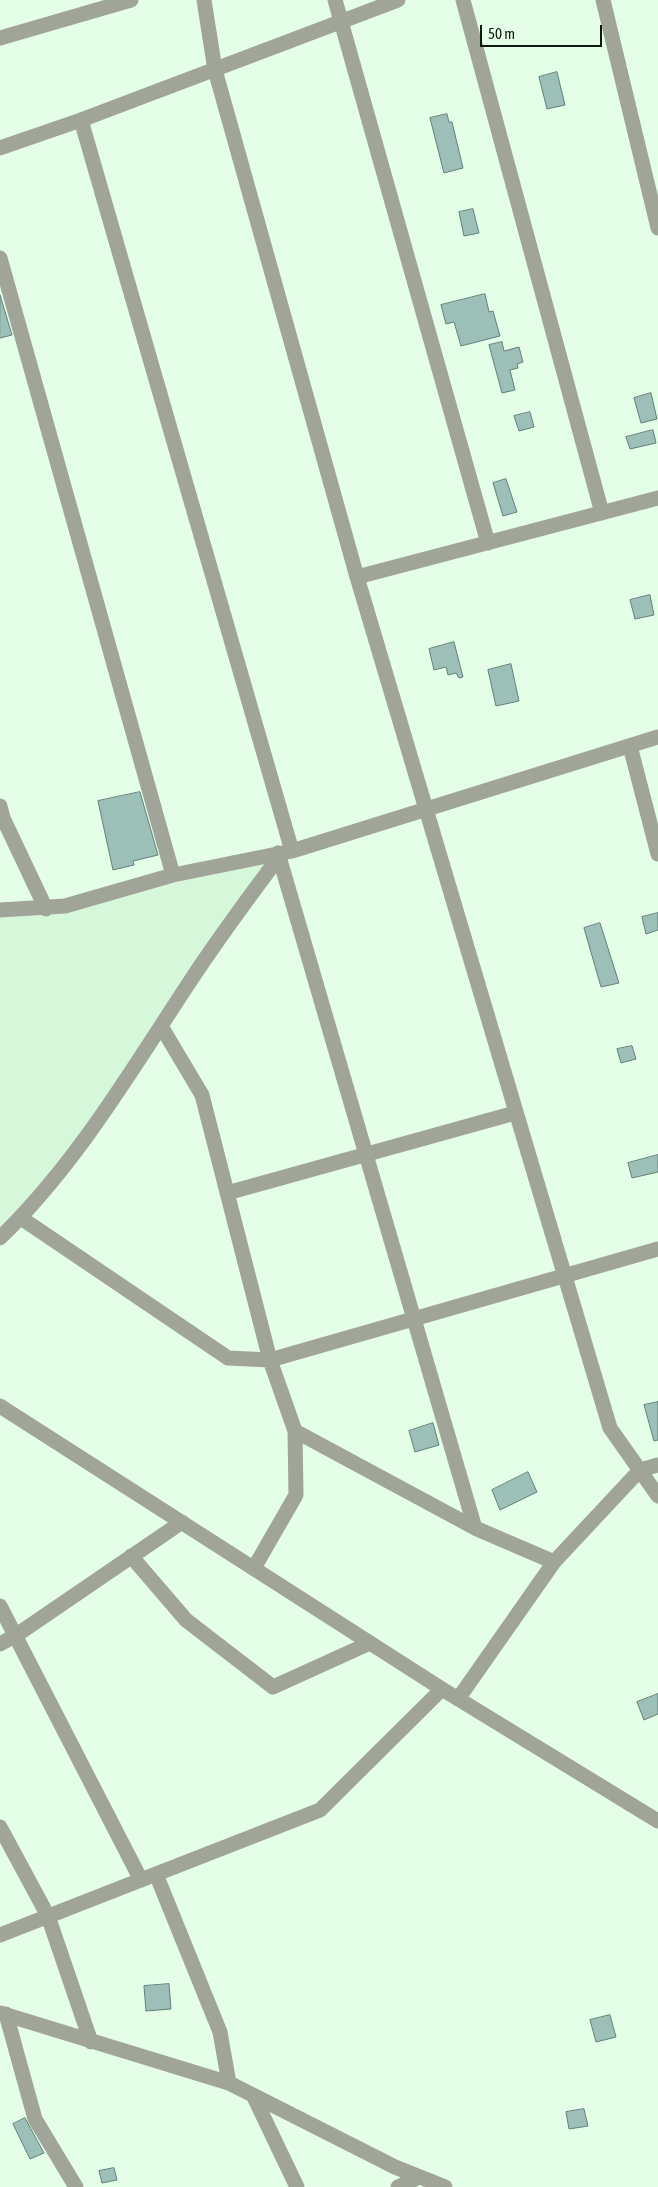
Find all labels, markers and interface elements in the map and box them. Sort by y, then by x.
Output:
scale bar [483,15,606,47]
text: 50 m [488,25,515,42]

